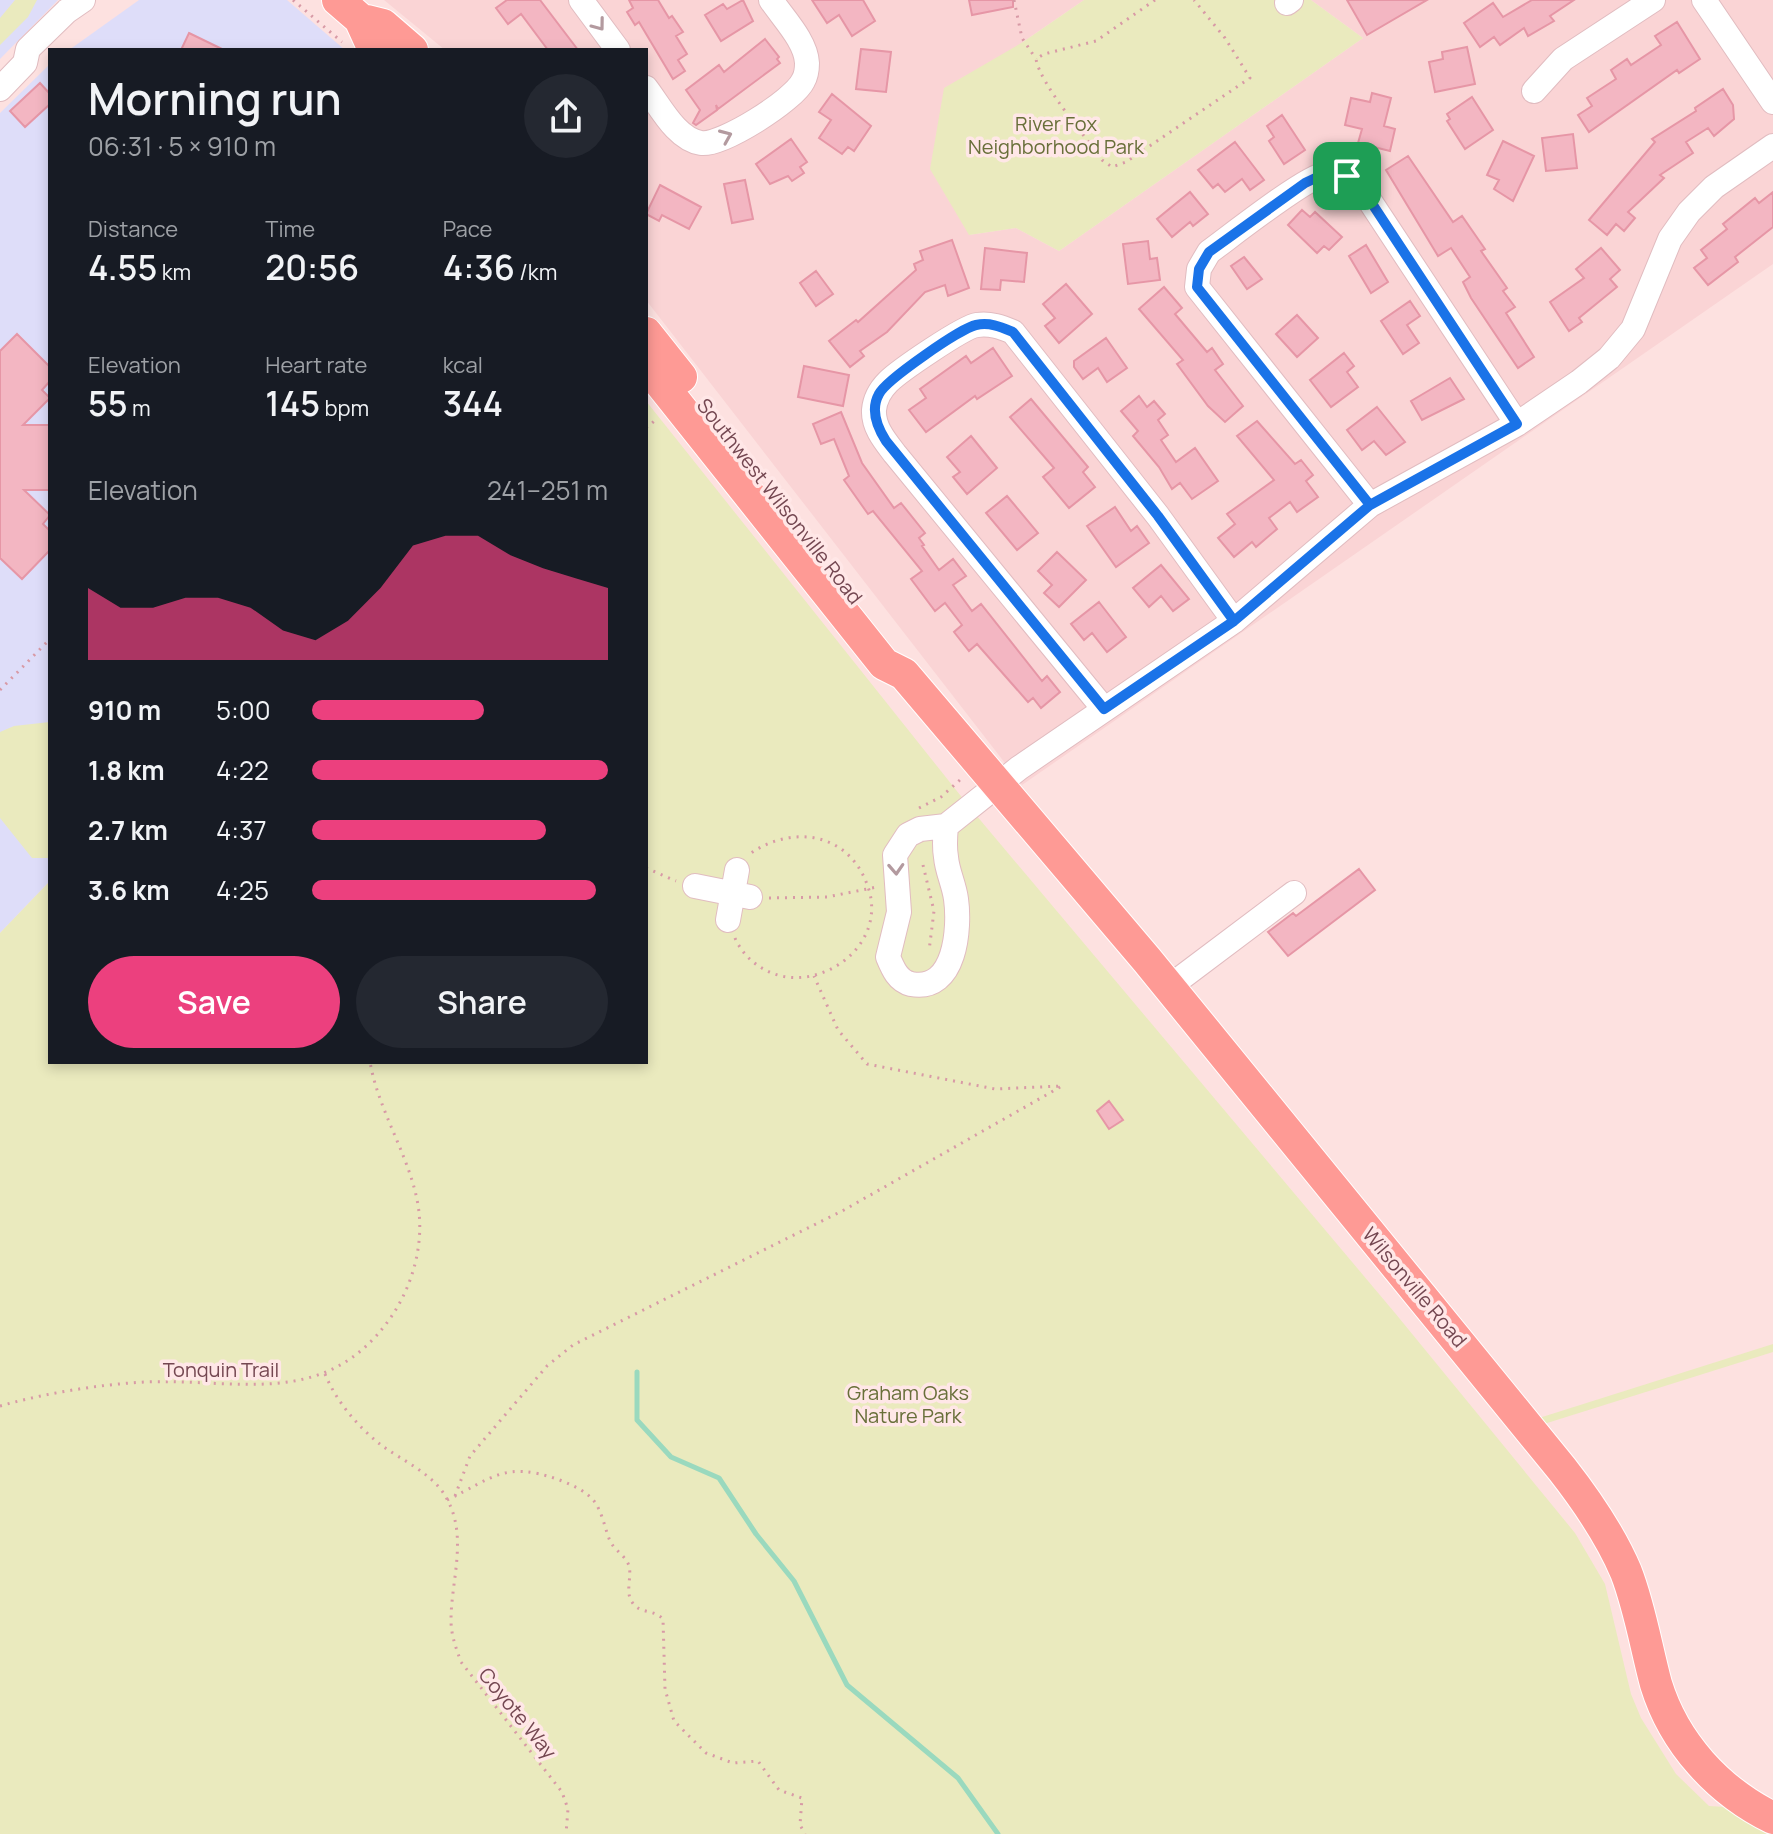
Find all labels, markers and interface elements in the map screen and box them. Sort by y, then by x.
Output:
one-way arrow [590,16,604,31]
text: Morning run [88,68,342,128]
button: share [524,74,608,158]
park label: River Fox Neighborhood Park [968,110,1145,160]
text: 06:31 · 5 × 910 m [88,128,276,164]
one-way arrow [717,129,732,145]
pin [1313,142,1381,210]
icon: arrive [1325,154,1369,198]
text: Distance [88,214,178,244]
text: Time [265,214,315,244]
text: Pace [443,214,492,244]
text: 4.55 [88,244,157,290]
text: 20:56 [265,244,359,290]
text: 4:36 [443,244,515,290]
text: km [157,257,191,287]
text: /km [515,257,557,287]
text: Elevation [88,350,181,380]
text: Heart rate [265,350,367,380]
text: kcal [443,350,483,380]
text: 55 [88,380,128,426]
text: 145 [265,380,320,426]
text: 344 [443,380,503,426]
text: m [128,393,151,423]
text: bpm [320,393,369,423]
street label: Southwest Wilsonville Road [691,393,869,609]
text: Elevation [88,472,198,508]
text: 241–251 m [487,472,608,508]
text: 910 m [88,692,161,728]
text: 5:00 [216,692,271,728]
text: 1.8 km [88,752,165,788]
text: 4:22 [216,752,269,788]
text: 2.7 km [88,812,168,848]
text: 4:37 [216,812,267,848]
one-way arrow [887,863,904,876]
text: 3.6 km [88,872,170,908]
text: 4:25 [216,872,269,908]
button: Save [88,956,340,1048]
button: Share [356,956,608,1048]
street label: Wilsonville Road [1357,1221,1473,1353]
street label: Tonquin Trail [163,1356,279,1383]
park label: Graham Oaks Nature Park [847,1379,969,1429]
street label: Coyote Way [473,1662,563,1765]

